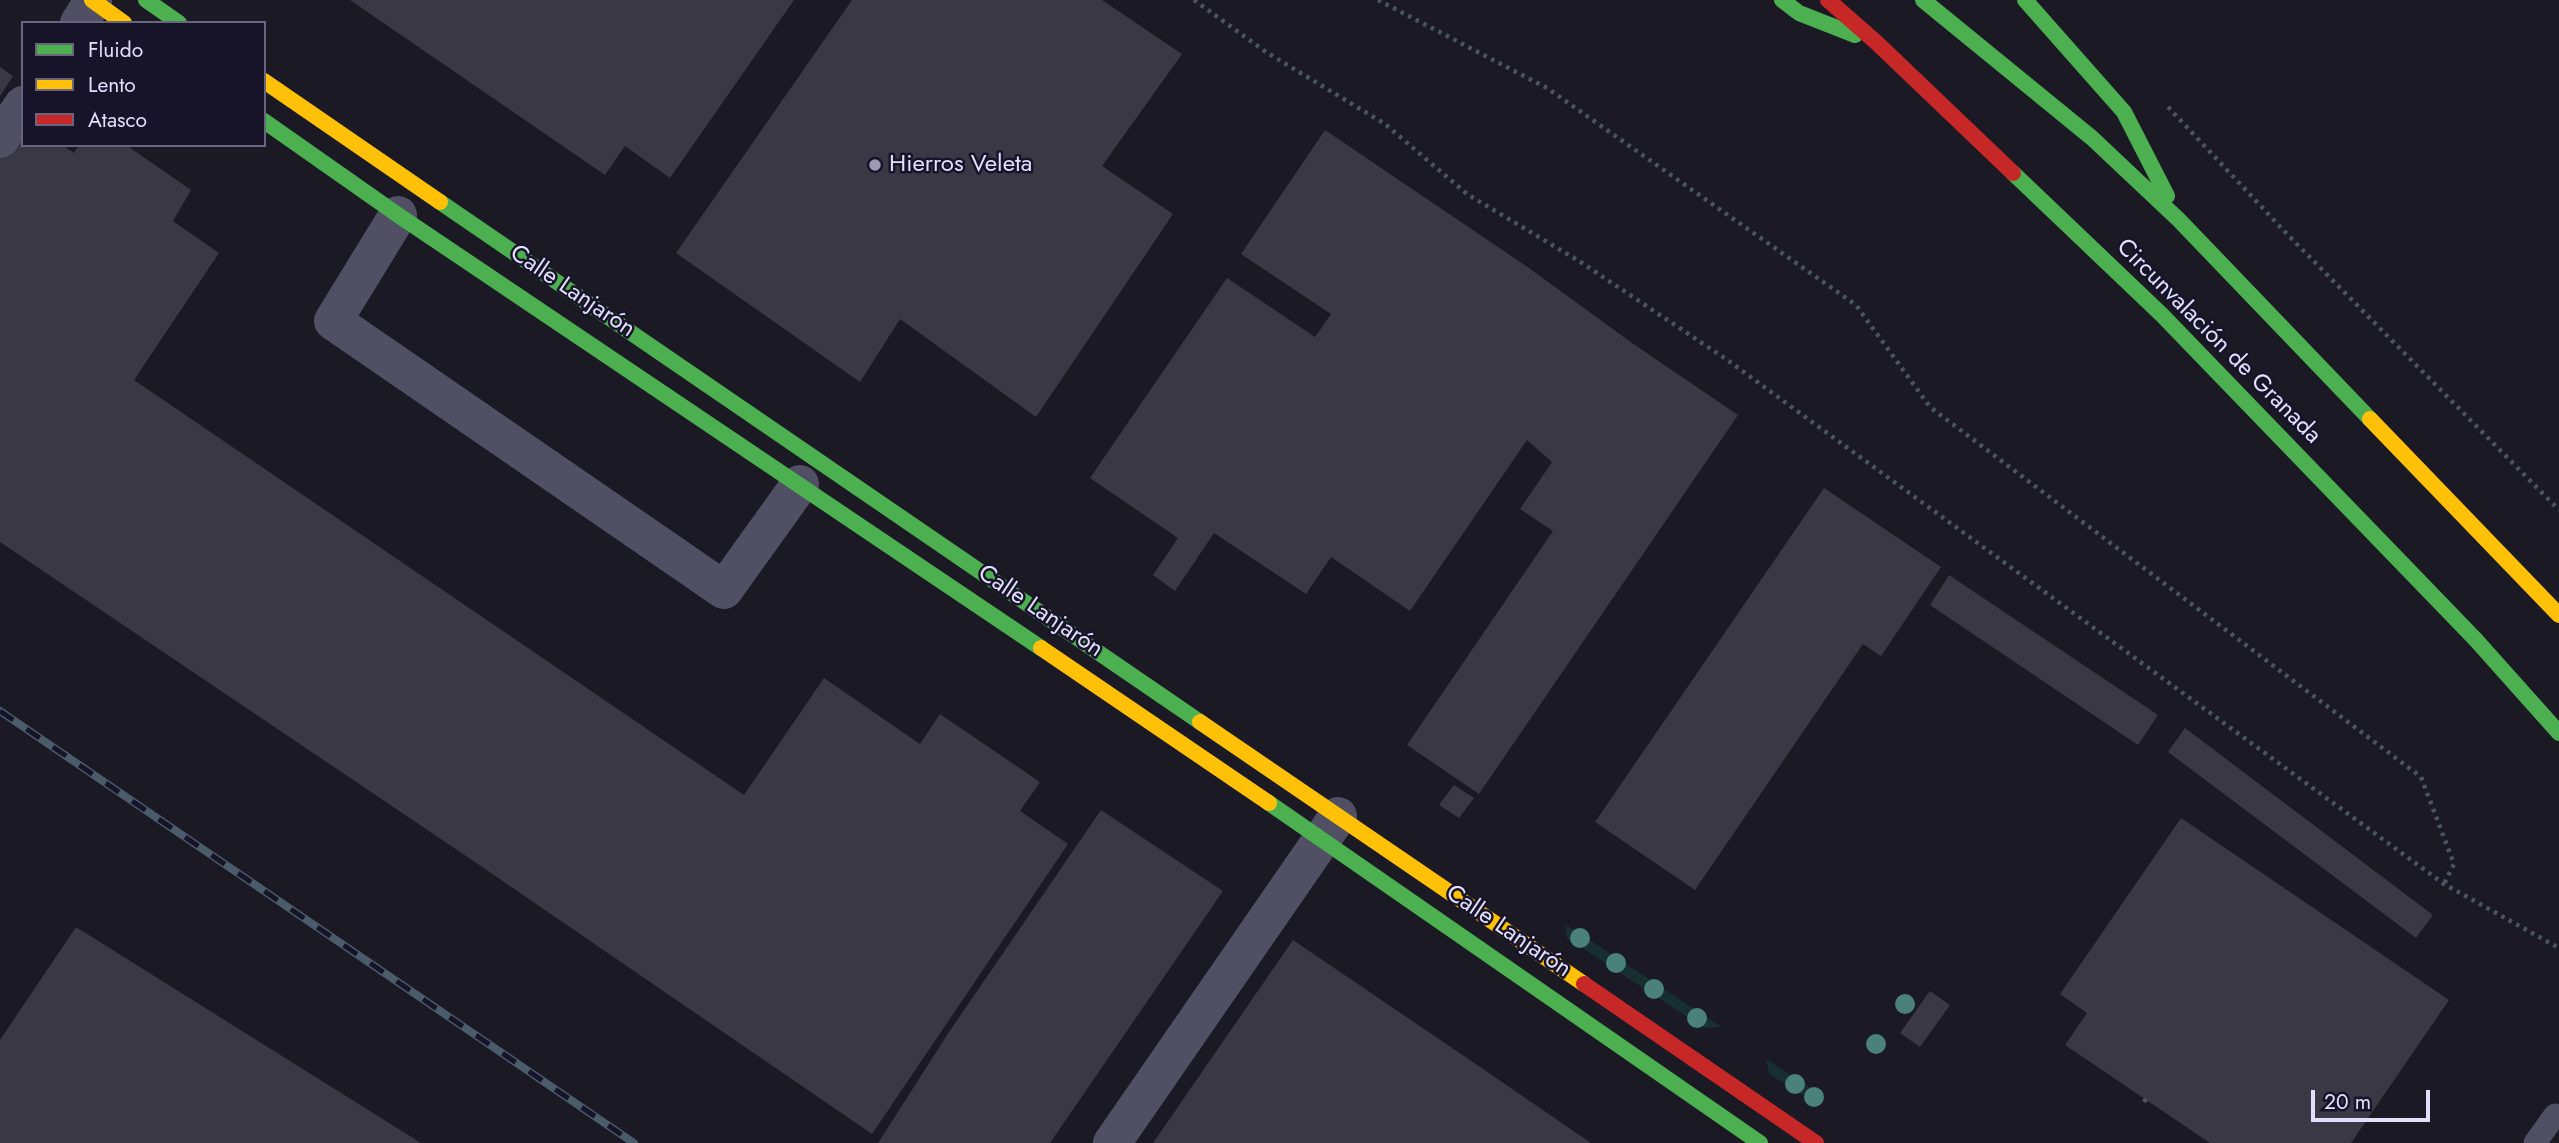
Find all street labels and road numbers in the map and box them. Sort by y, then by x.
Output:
street label: Circunvalación de Granada [2110,234,2326,450]
street label: Calle Lanjarón [504,240,640,344]
street label: Calle Lanjarón [972,560,1108,664]
street label: Calle Lanjarón [1440,880,1576,984]

